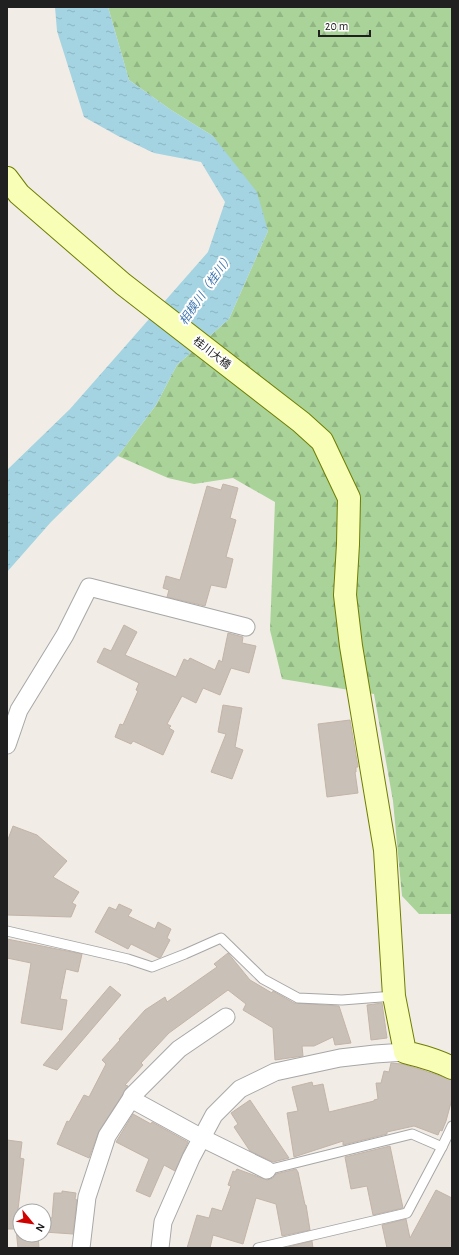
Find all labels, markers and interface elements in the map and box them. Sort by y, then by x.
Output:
scale bar [319,12,370,38]
text: 20 m [325,20,348,32]
water label: 相模川（桂川） [176,251,235,327]
street label: 桂川大橋 [191,334,233,371]
north arrow [12,1203,52,1243]
text: N [34,1222,47,1234]

